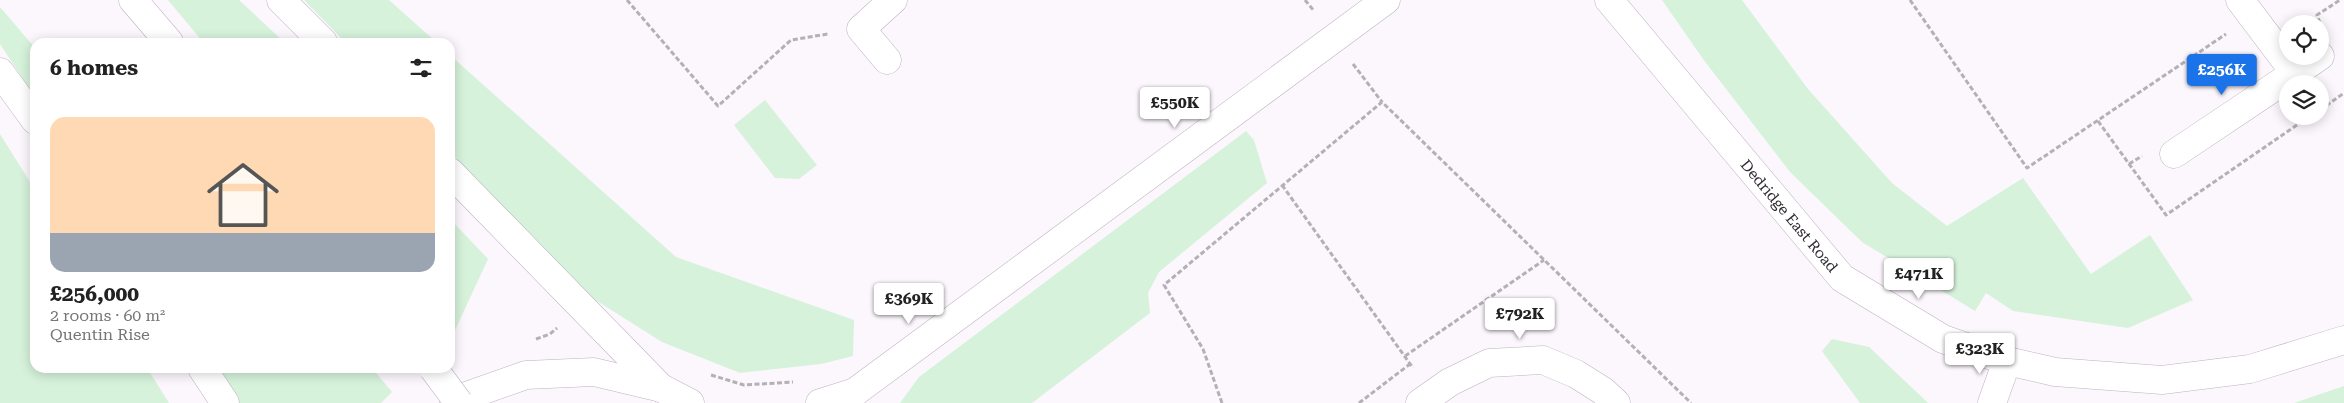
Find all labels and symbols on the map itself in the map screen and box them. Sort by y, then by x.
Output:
pin: £256K [2187,54,2257,96]
pin: £550K [1140,86,1210,129]
street label: Dedridge East Road [1737,156,1842,276]
pin: £471K [1884,258,1954,300]
pin: £369K [874,282,944,325]
pin: £792K [1485,298,1555,340]
pin: £323K [1945,332,2015,375]

